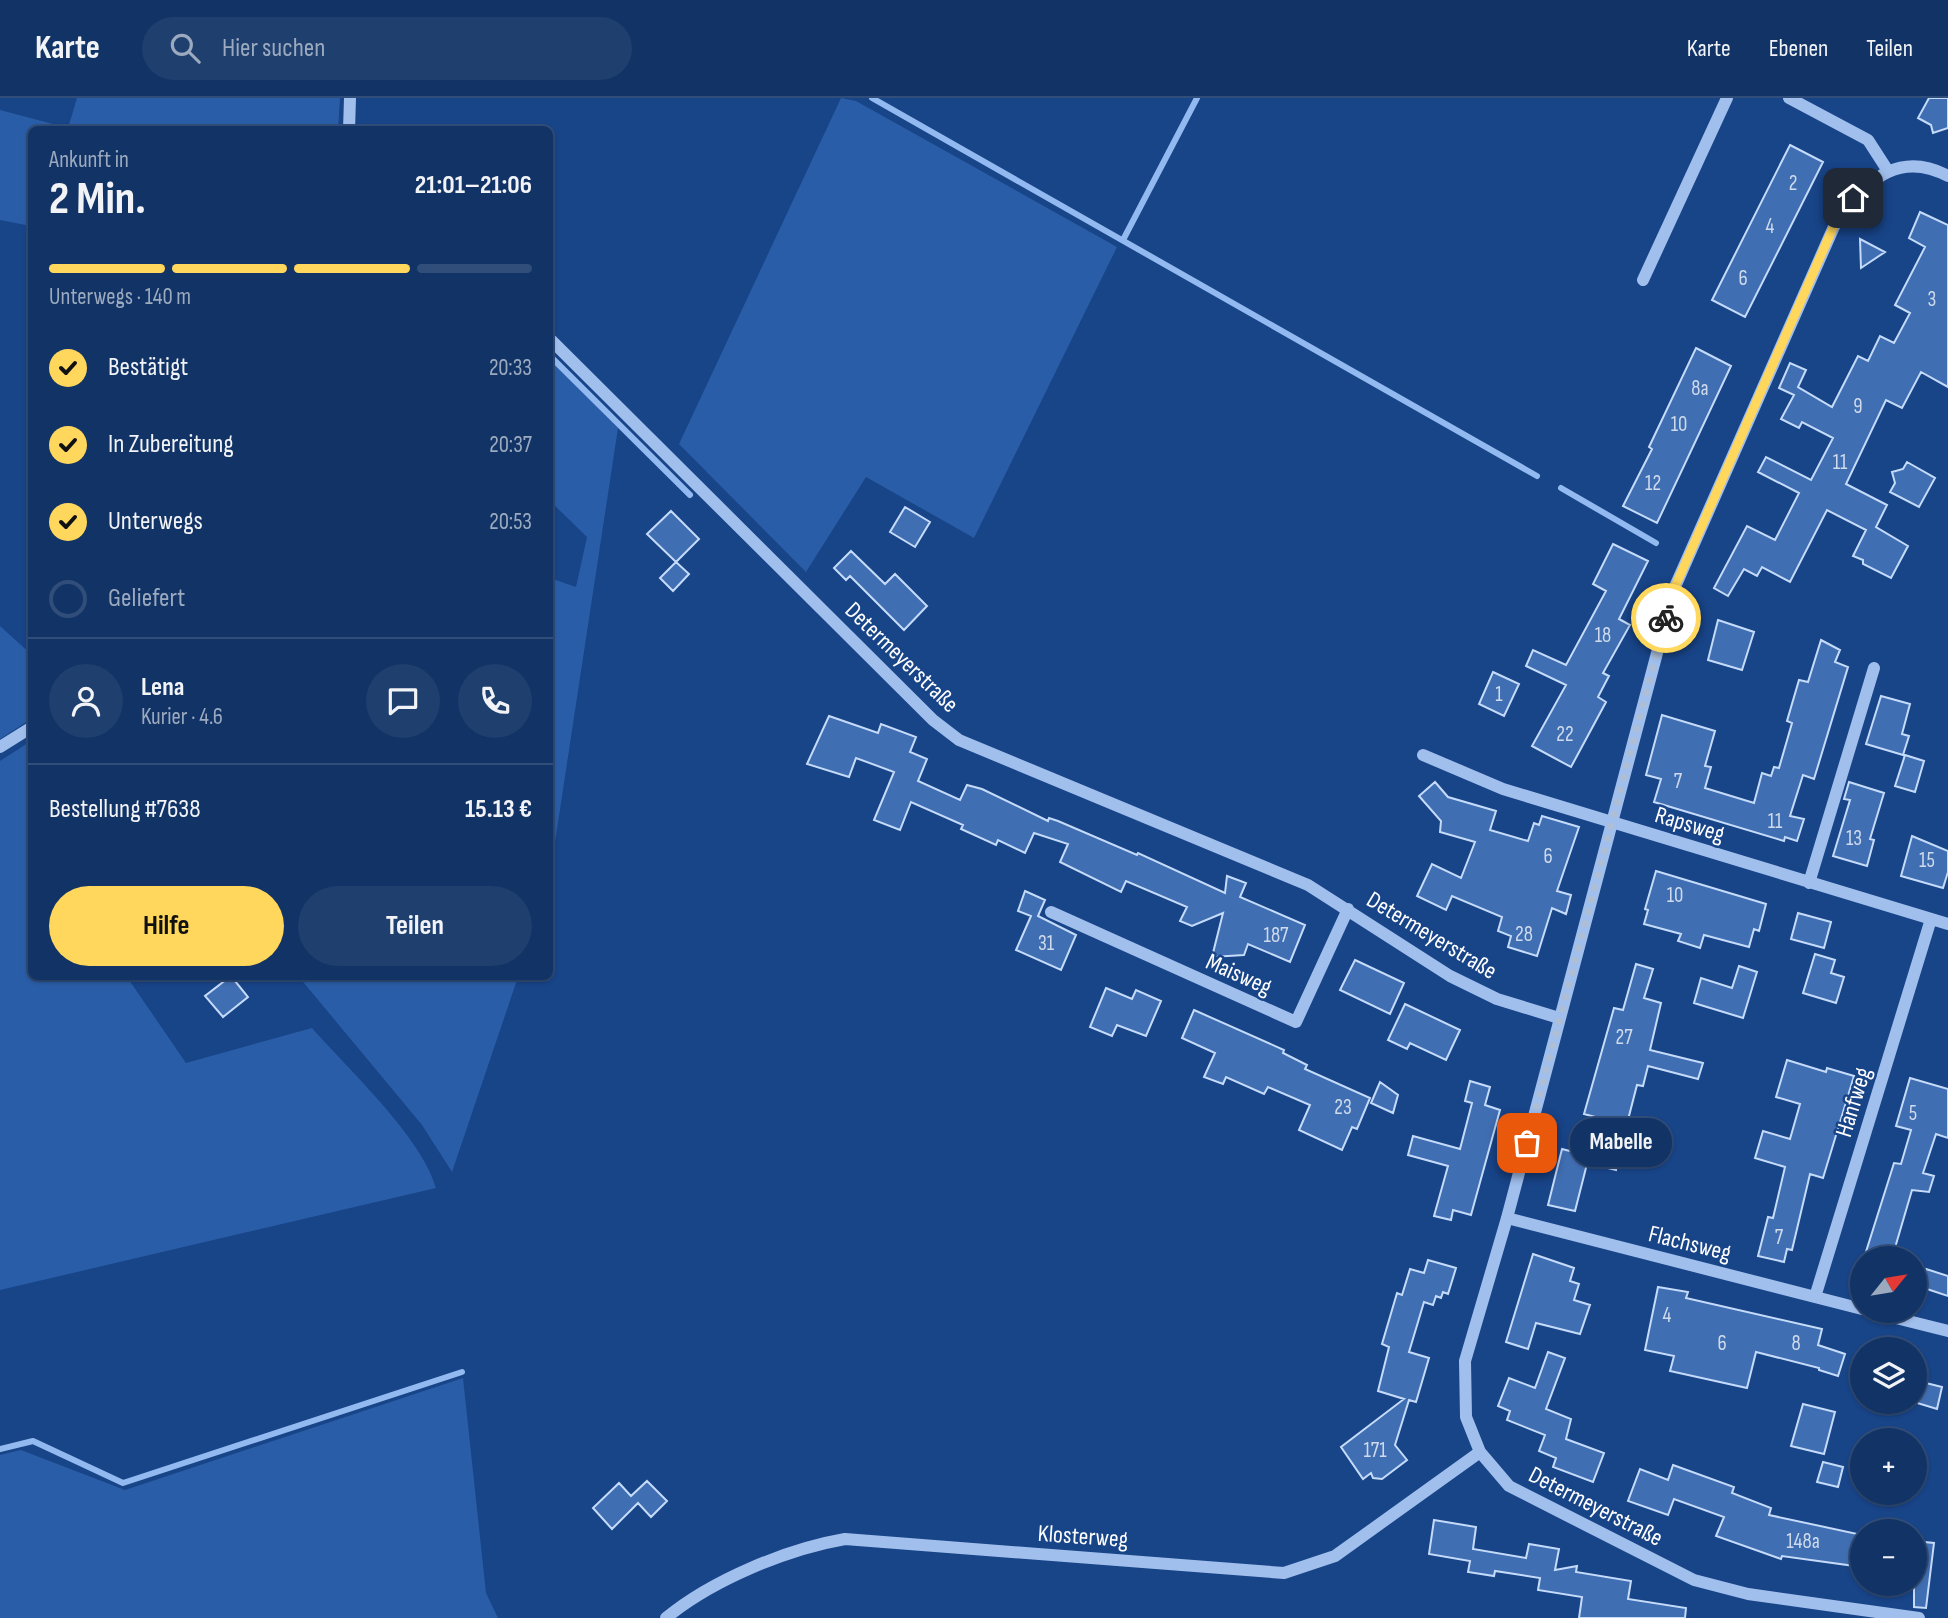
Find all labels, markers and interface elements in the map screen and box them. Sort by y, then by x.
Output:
search box [142,17,632,80]
text: Karte [35,28,100,68]
icon: search [166,29,204,67]
text: Hier suchen [222,33,325,64]
text: Karte [1687,34,1731,63]
text: Ebenen [1769,34,1828,63]
text: Teilen [1866,34,1913,63]
text: Ankunft in [49,146,129,174]
pin [1823,168,1883,228]
text: 21:01–21:06 [415,170,532,201]
house number: 2 [1789,171,1797,196]
text: 2 Min. [49,172,146,227]
icon: home [1834,179,1872,217]
house number: 4 [1766,214,1775,239]
house number: 6 [1738,266,1748,291]
text: Unterwegs · 140 m [49,283,191,311]
house number: 3 [1928,287,1936,312]
icon: check [49,349,87,387]
text: Bestätigt [108,352,188,383]
text: 20:33 [489,354,532,382]
house number: 8a [1691,376,1709,401]
house number: 9 [1853,394,1863,419]
house number: 10 [1671,412,1687,437]
icon: check [49,426,87,464]
text: In Zubereitung [108,429,234,460]
text: 20:37 [489,431,532,459]
house number: 11 [1833,450,1848,475]
house number: 12 [1645,471,1661,496]
icon: check [49,503,87,541]
text: Unterwegs [108,506,203,537]
text: 20:53 [489,508,532,536]
text: Geliefert [108,583,185,614]
courier [1631,583,1701,653]
street label: Determeyerstraße [839,596,964,719]
icon: bike [1647,599,1685,637]
house number: 18 [1595,623,1611,648]
button: person [49,664,123,738]
button: chat [366,664,440,738]
button: phone [458,664,532,738]
text: Lena [141,672,184,703]
house number: 1 [1495,682,1503,707]
text: Kurier · 4.6 [141,703,223,731]
house number: 22 [1556,722,1574,747]
house number: 7 [1674,769,1683,794]
text: Bestellung #7638 [49,794,201,825]
text: 15.13 € [465,794,532,825]
street label: Rapsweg [1652,800,1728,849]
house number: 11 [1768,809,1783,834]
house number: 13 [1846,826,1862,851]
house number: 6 [1543,844,1553,869]
house number: 15 [1919,848,1935,873]
house number: 10 [1667,883,1683,908]
street label: Determeyerstraße [1361,885,1502,986]
button: Hilfe [49,886,284,966]
button: Teilen [298,886,532,966]
house number: 28 [1515,922,1533,947]
house number: 187 [1264,923,1289,948]
house number: 31 [1038,931,1055,956]
street label: Maisweg [1201,947,1276,1002]
house number: 27 [1615,1025,1633,1050]
street label: Hanfweg [1829,1064,1878,1140]
house number: 23 [1334,1095,1352,1120]
house number: 5 [1909,1101,1917,1126]
pin [1497,1113,1557,1173]
callout: Mabelle [1569,1118,1670,1168]
icon: bag [1508,1124,1546,1162]
text: Mabelle [1590,1128,1652,1156]
street label: Flachsweg [1646,1219,1734,1268]
house number: 7 [1775,1225,1784,1250]
north arrow [1850,1246,1927,1323]
map controls [1850,1246,1927,1596]
house number: 4 [1663,1303,1672,1328]
house number: 6 [1717,1331,1727,1356]
house number: 8 [1791,1331,1801,1356]
button: layers [1850,1337,1927,1414]
button: + [1850,1428,1927,1505]
house number: 171 [1363,1438,1387,1463]
street label: Determeyerstraße [1524,1460,1668,1553]
street label: Klosterweg [1037,1519,1129,1554]
button: − [1850,1519,1927,1596]
house number: 148a [1786,1529,1820,1554]

